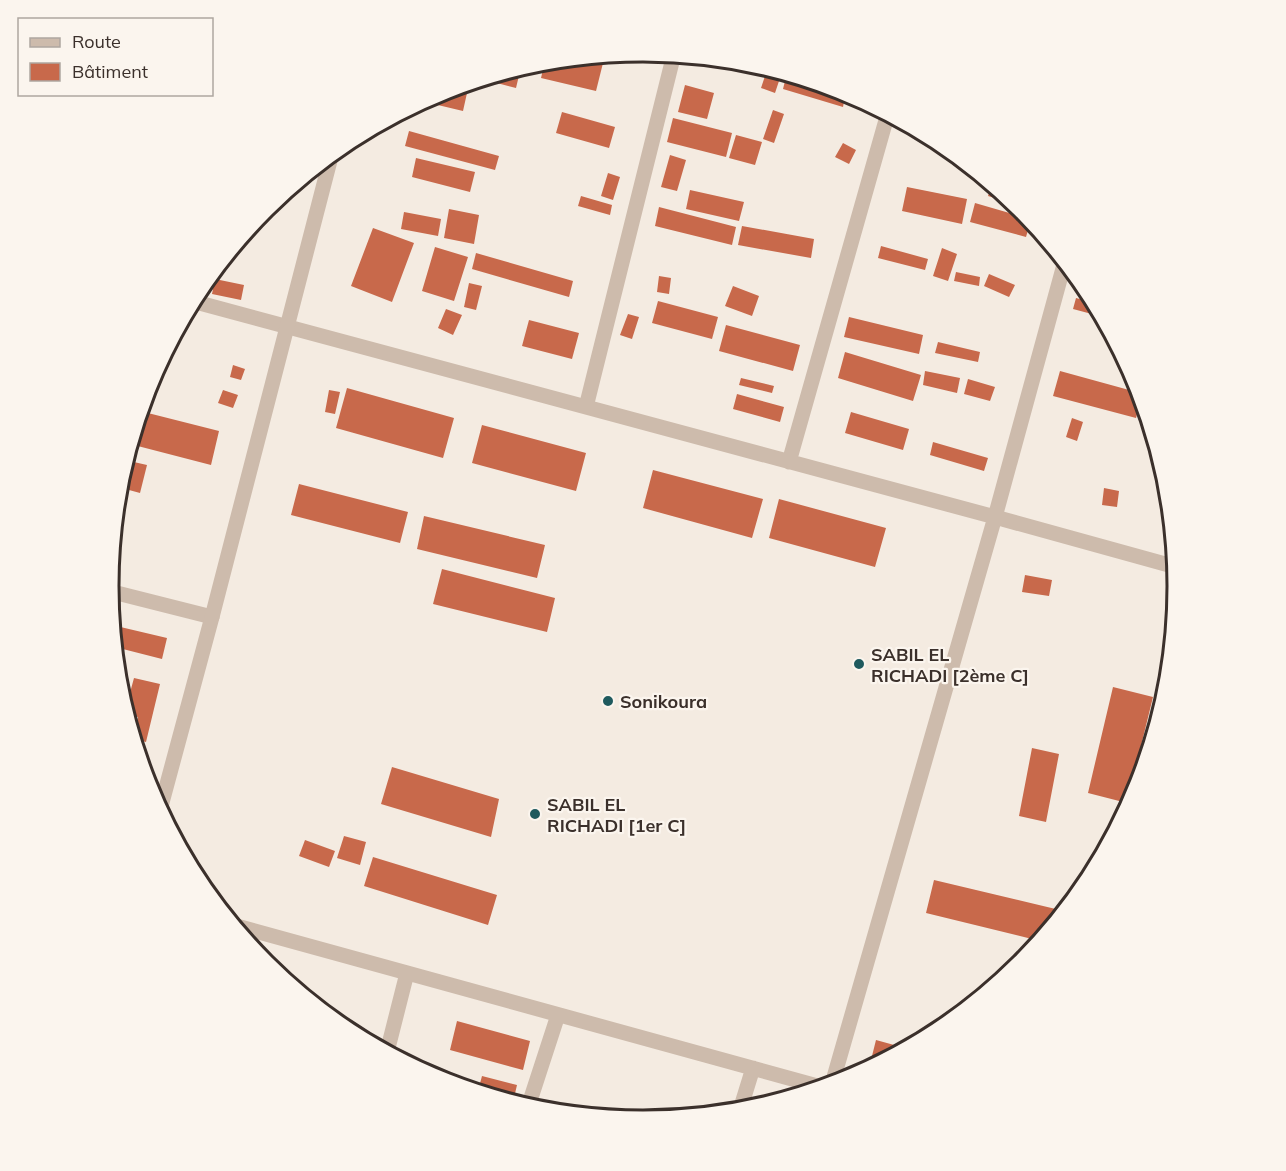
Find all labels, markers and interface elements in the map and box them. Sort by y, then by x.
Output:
legend [18,18,213,96]
text: Route [72,30,121,53]
text: Bâtiment [72,60,148,83]
place label: SABIL EL RICHADI [2ème C] [871,643,1029,687]
marker: SABIL EL RICHADI [2ème C] [852,657,866,671]
place label: Sonikoura [620,690,707,713]
marker: Sonikoura [601,694,615,708]
place label: SABIL EL RICHADI [1er C] [547,793,686,837]
marker: SABIL EL RICHADI [1er C] [528,807,542,821]

